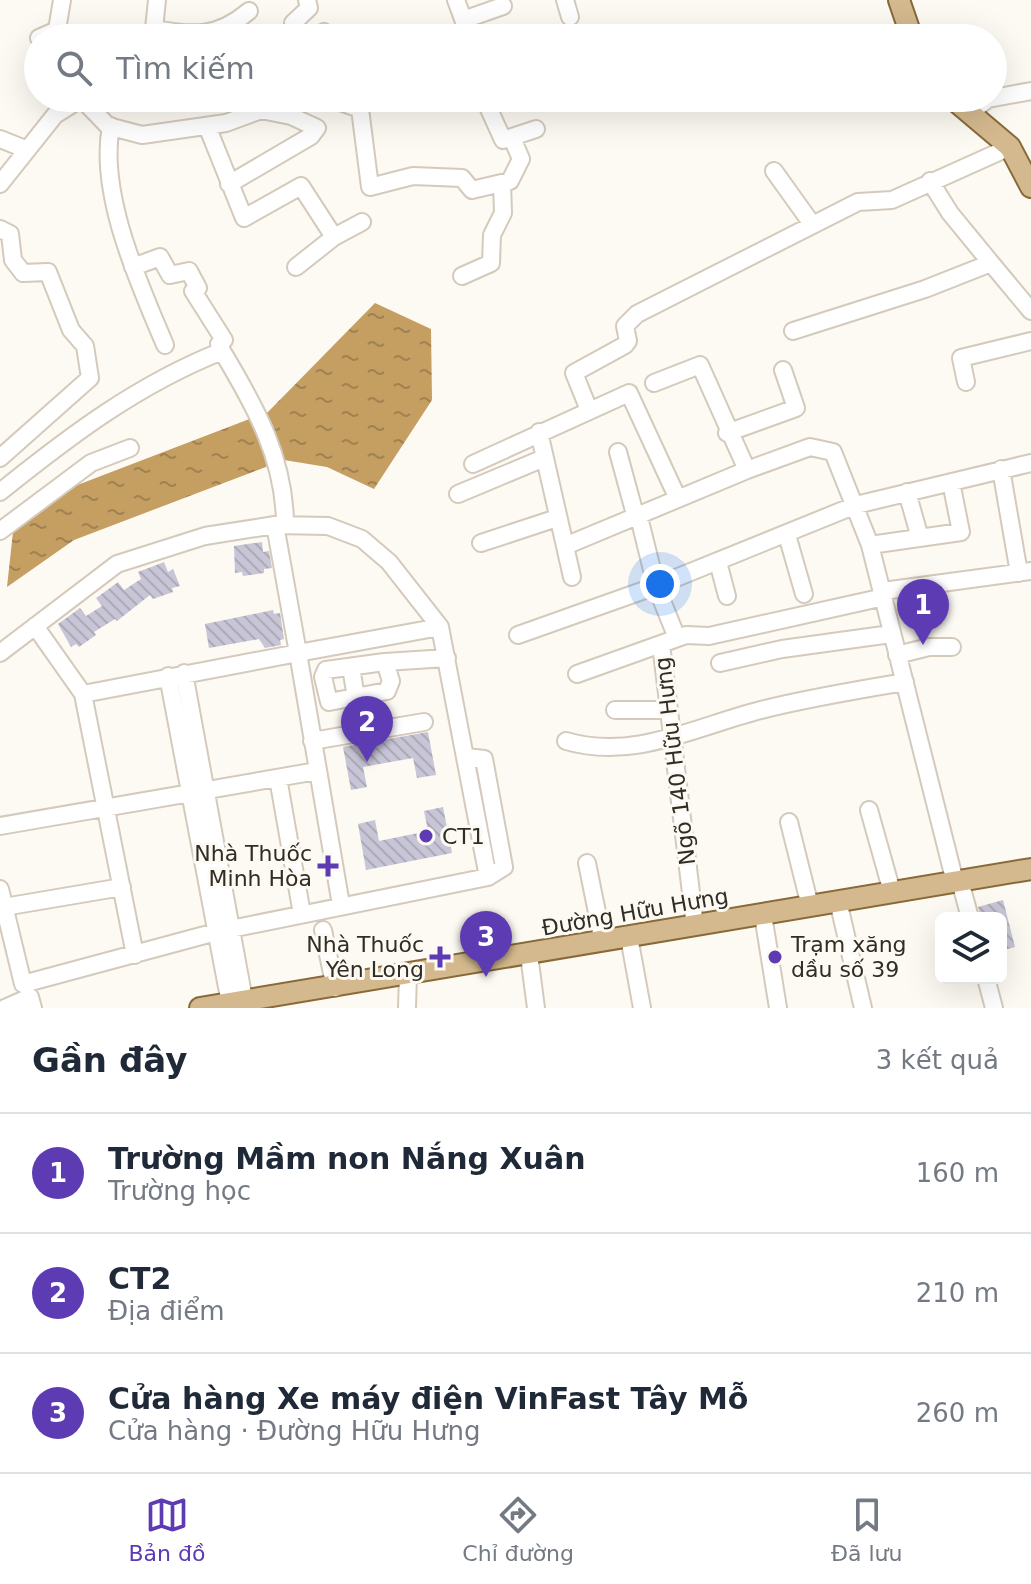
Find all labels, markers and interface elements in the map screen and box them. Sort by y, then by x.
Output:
search box [24,24,1007,112]
icon: search [52,46,96,90]
text: Tìm kiếm [116,51,255,86]
your location [640,564,680,604]
pin: 1 [897,579,949,645]
street label: Ngõ 140 Hữu Hưng [650,655,700,867]
pin: 2 [341,696,393,762]
place label: CT1 [442,824,485,849]
marker: CT1 [417,827,435,845]
place label: Nhà Thuốc Minh Hòa [194,841,312,891]
marker: Nhà Thuốc Minh Hòa [319,857,337,875]
street label: Đường Hữu Hưng [540,883,730,941]
pin: 3 [460,911,512,977]
map controls [935,912,1007,984]
button: layers [935,912,1007,984]
place label: Nhà Thuốc Yên Long [306,932,424,982]
place label: Trạm xăng dầu số 39 [790,932,907,982]
marker: Nhà Thuốc Yên Long [431,948,449,966]
marker: Trạm xăng dầu số 39 [766,948,784,966]
text: Gần đây [32,1040,187,1080]
text: 3 kết quả [876,1045,999,1075]
text: Trường Mầm non Nắng Xuân [108,1141,586,1176]
text: 1 [49,1158,67,1188]
text: 160 m [916,1158,999,1188]
text: Trường học [108,1176,251,1206]
text: CT2 [108,1261,171,1296]
text: 2 [49,1278,67,1308]
text: 210 m [916,1278,999,1308]
text: Địa điểm [108,1296,225,1326]
text: Cửa hàng Xe máy điện VinFast Tây Mỗ [108,1381,748,1416]
text: 3 [49,1398,67,1428]
text: 260 m [916,1398,999,1428]
text: Cửa hàng · Đường Hữu Hưng [108,1416,481,1446]
tab: Bản đồ [128,1493,205,1566]
tab: Chỉ đường [462,1493,574,1566]
tab: Đã lưu [831,1493,903,1566]

